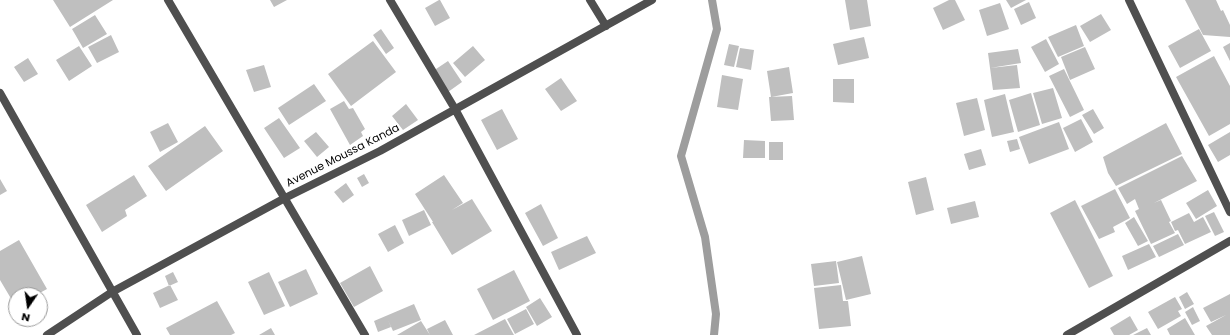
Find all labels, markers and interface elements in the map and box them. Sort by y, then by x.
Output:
street label: Avenue Moussa Kanda [284,122,402,190]
north arrow [8,287,48,327]
text: N [20,309,31,326]

